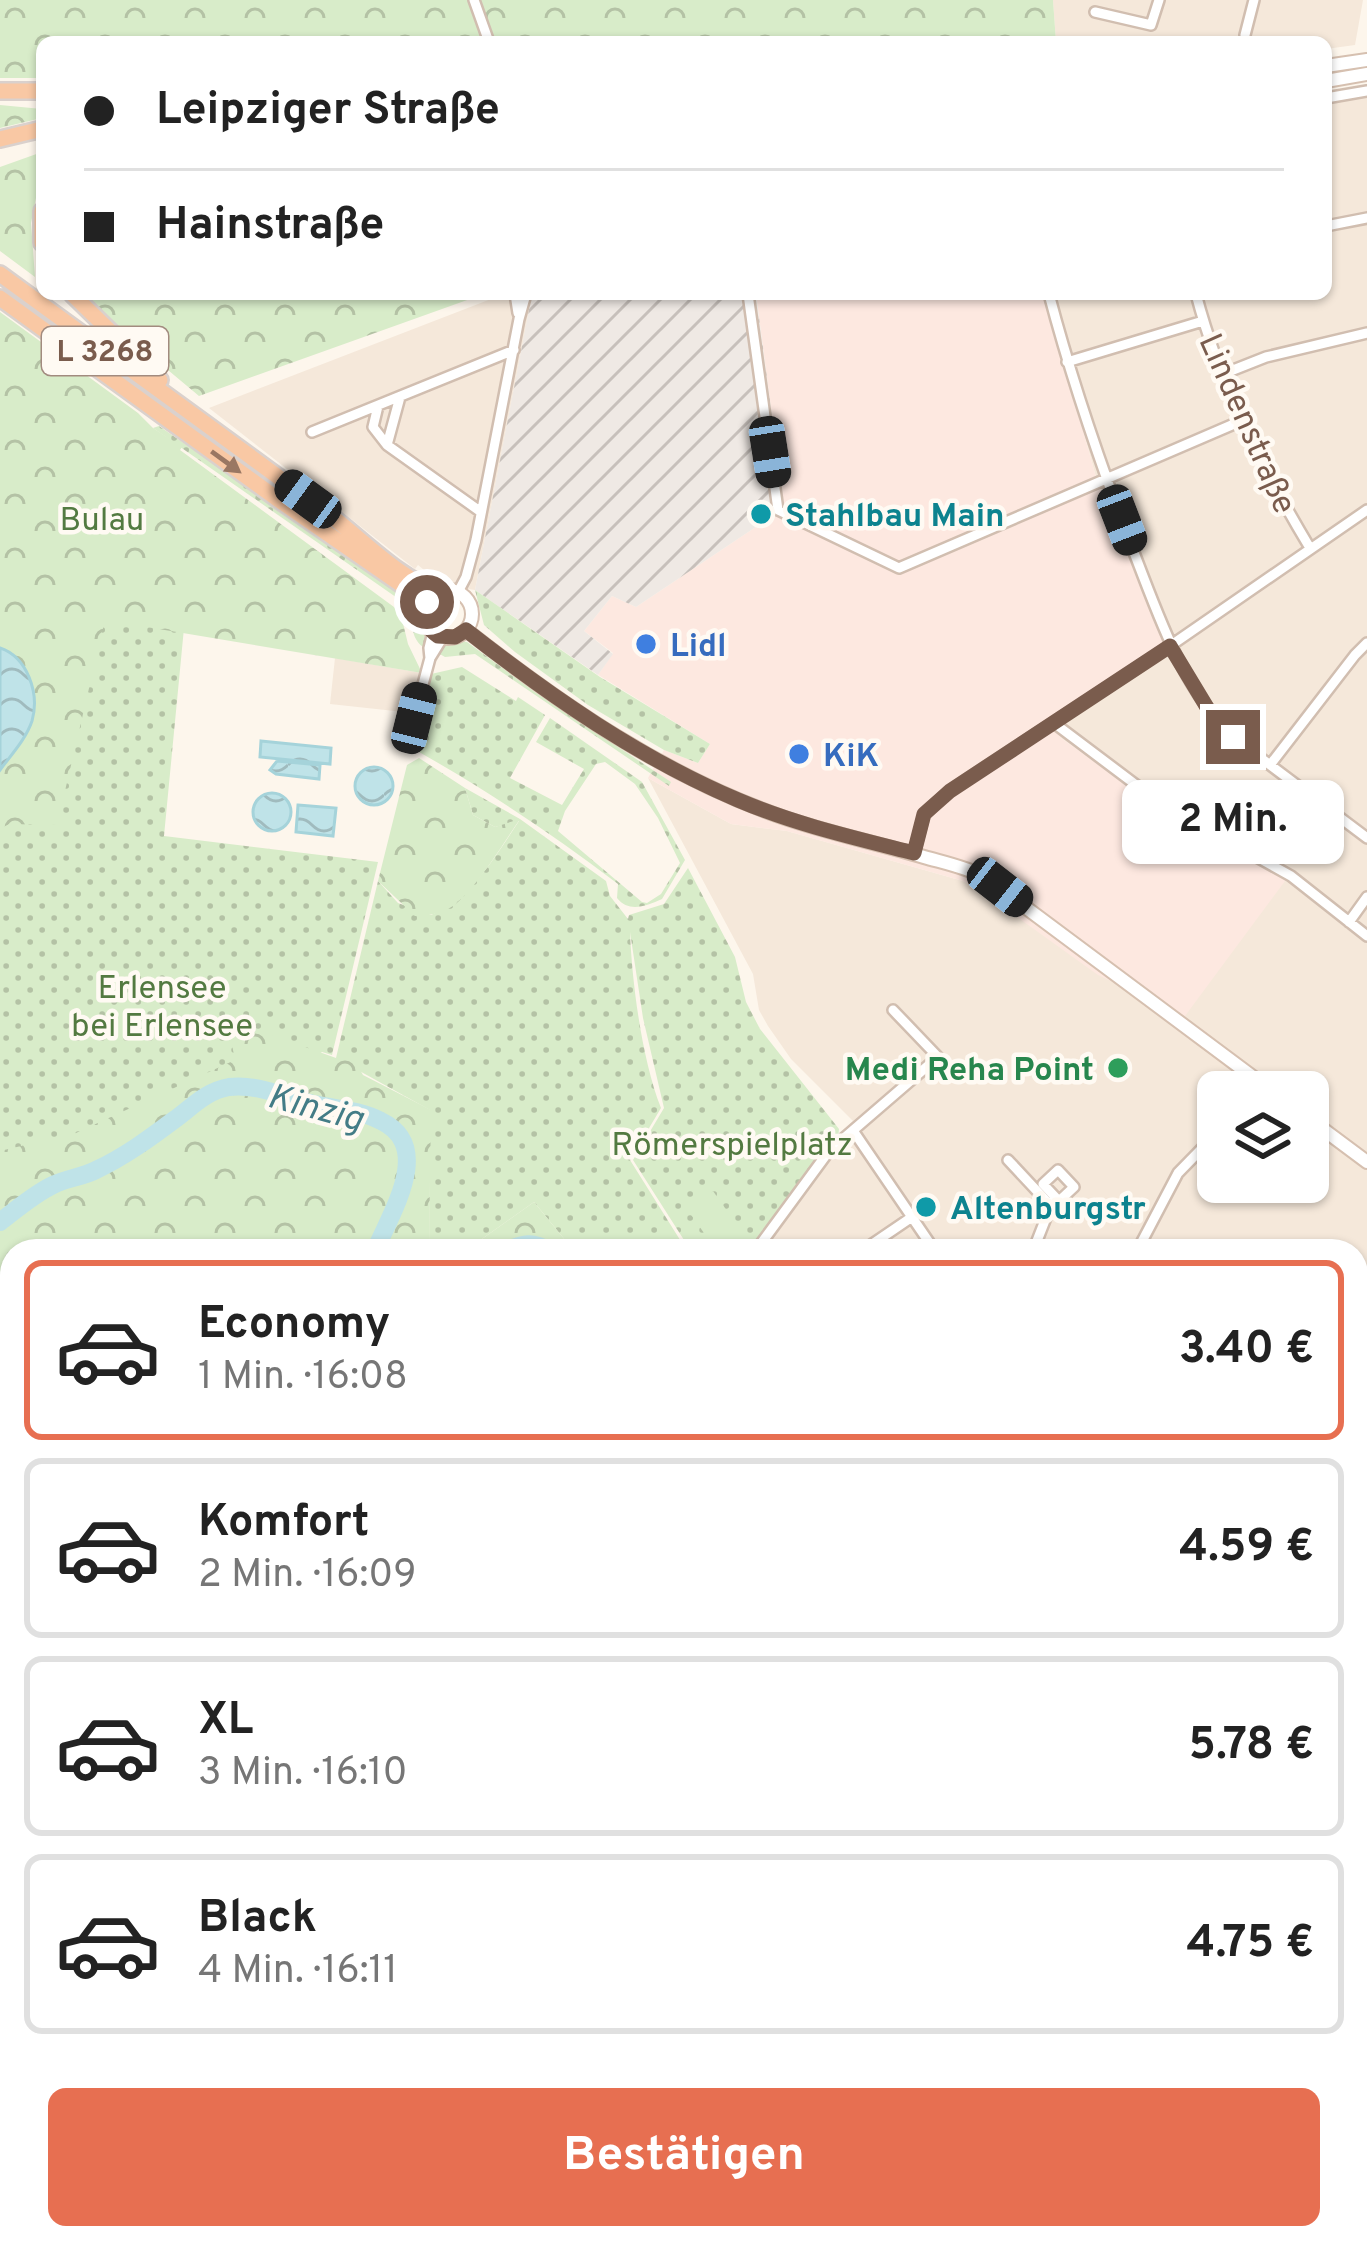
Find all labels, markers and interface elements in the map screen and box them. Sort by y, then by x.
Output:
text: Leipziger Straße [156,83,500,140]
text: Hainstraße [156,198,384,255]
road number: L 3268 [42,327,168,375]
street label: Lindenstraße [1187,328,1304,521]
car [747,414,793,490]
one-way arrow [210,449,242,473]
car [268,463,348,535]
car [1092,480,1152,560]
place label: Stahlbau Main [785,497,1005,539]
park label: Bulau [60,501,144,543]
marker: Stahlbau Main [748,501,774,527]
route start [400,575,454,629]
place label: Lidl [670,627,727,669]
marker: Lidl [633,631,659,657]
car [388,679,440,757]
route end [1206,710,1260,764]
place label: KiK [823,737,879,779]
marker: KiK [786,741,812,767]
callout: 2 Min. [1122,779,1344,863]
text: 2 Min. [1178,797,1288,846]
car [961,851,1039,923]
park label: Erlensee bei Erlensee [71,969,253,1049]
place label: Medi Reha Point [845,1051,1094,1093]
marker: Medi Reha Point [1105,1055,1131,1081]
map controls [1197,1071,1329,1203]
button: layers [1197,1071,1329,1203]
water label: Kinzig [262,1075,368,1145]
park label: Römerspielplatz [611,1126,853,1168]
place label: Altenburgstr [950,1190,1146,1232]
marker: Altenburgstr [913,1194,939,1220]
icon: car [54,1296,162,1404]
text: Economy [198,1297,390,1354]
text: 3.40 € [1179,1322,1314,1379]
text: 1 Min. · 16:08 [198,1354,408,1403]
icon: car [54,1494,162,1602]
text: Komfort [198,1495,370,1552]
text: 4.59 € [1179,1520,1314,1577]
text: 2 Min. · 16:09 [198,1552,417,1601]
icon: car [54,1692,162,1800]
text: XL [198,1693,253,1750]
text: 5.78 € [1188,1718,1314,1775]
text: 3 Min. · 16:10 [198,1750,407,1799]
icon: car [54,1890,162,1998]
text: Black [198,1891,317,1948]
text: 4.75 € [1187,1916,1314,1973]
text: 4 Min. · 16:11 [198,1948,398,1997]
button: Bestätigen [48,2088,1320,2226]

